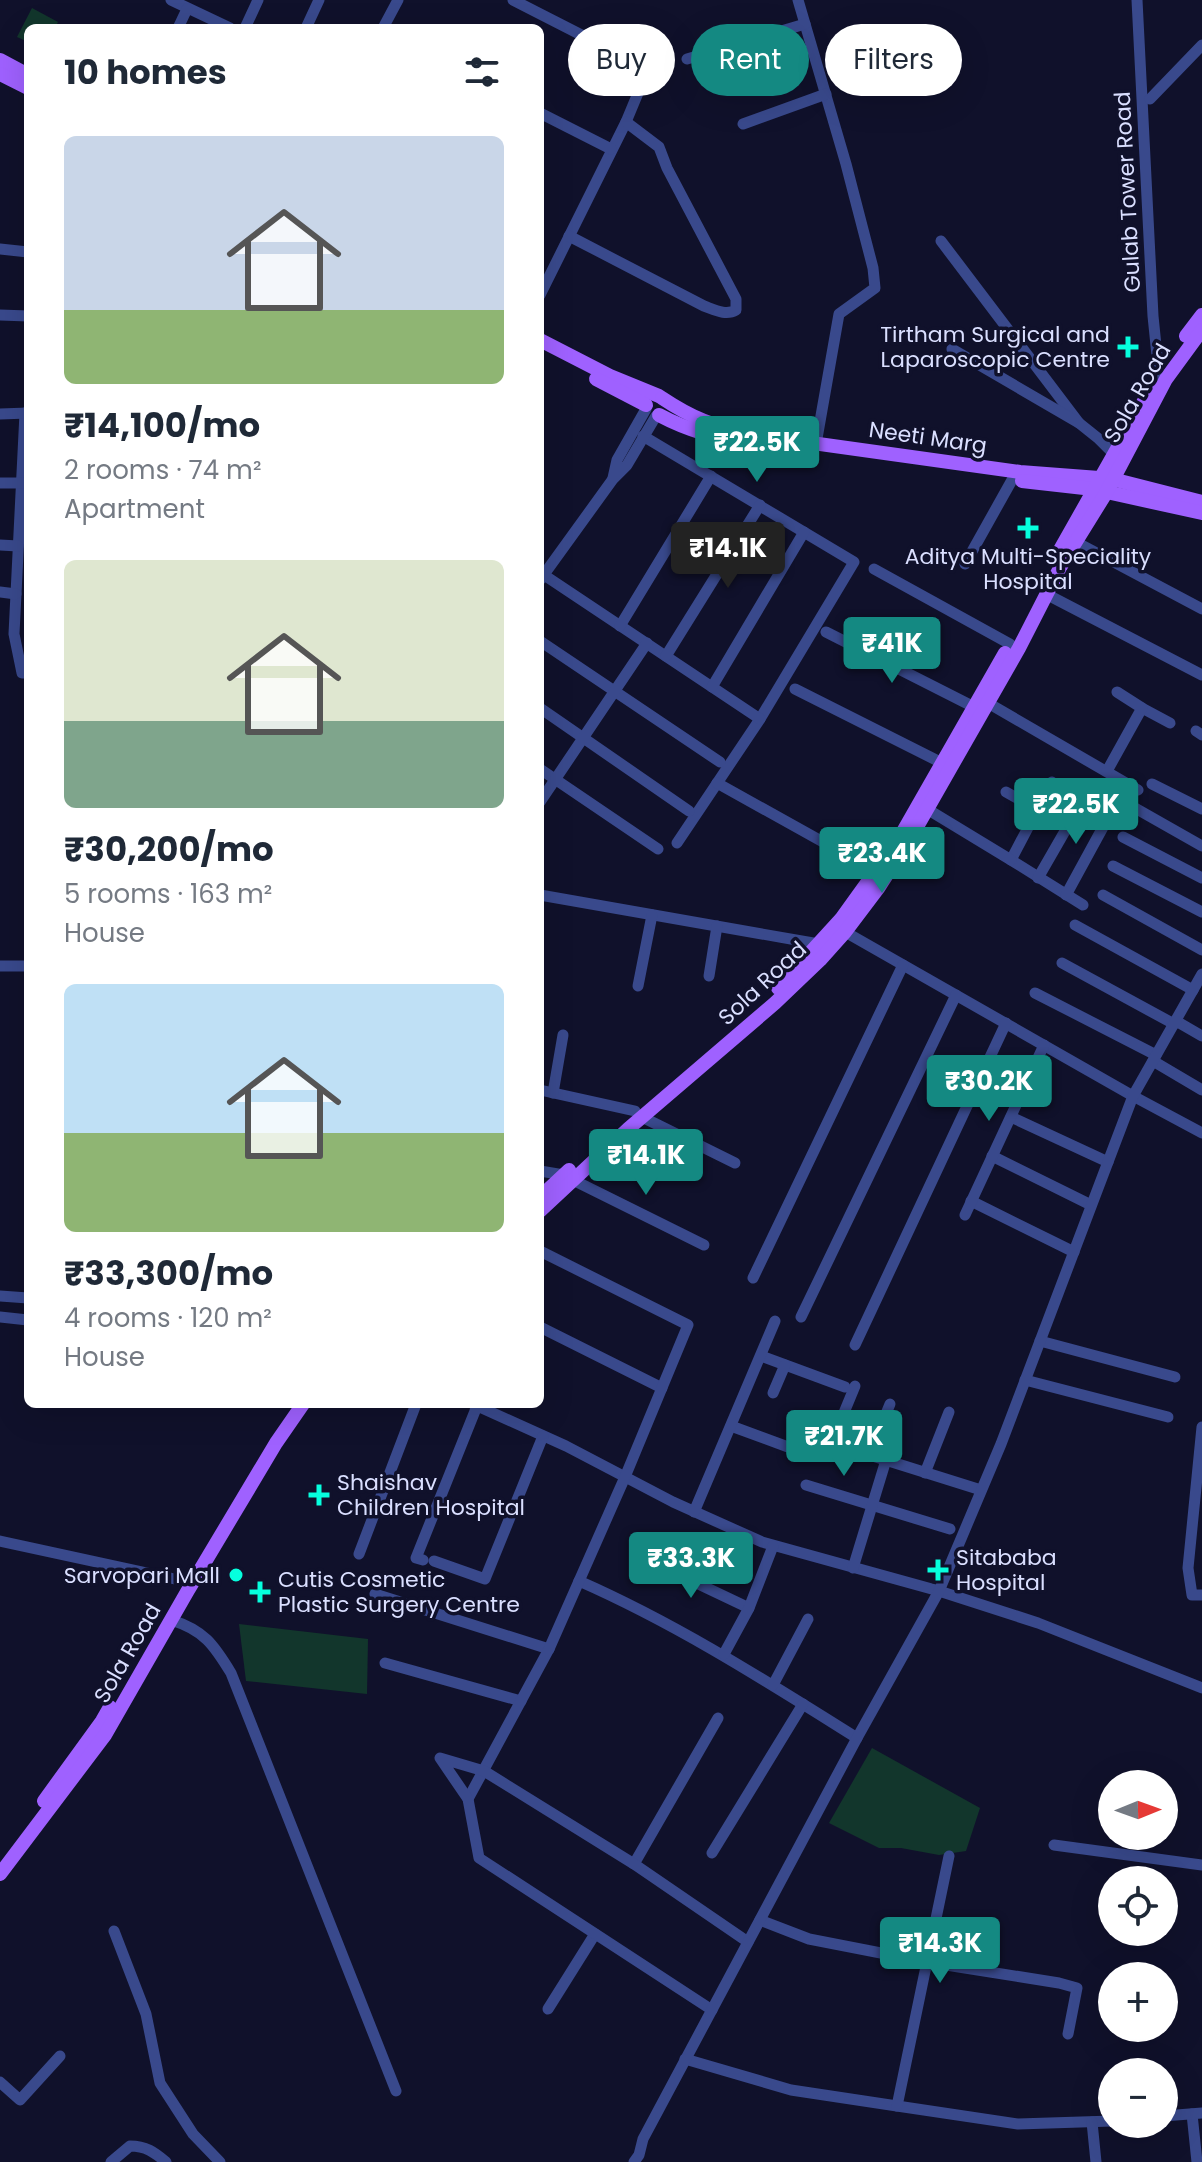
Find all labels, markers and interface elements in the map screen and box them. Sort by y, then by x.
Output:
chip: Buy [568,24,675,96]
chip: Rent [691,24,809,96]
chip: Filters [825,24,962,96]
text: 10 homes [64,48,227,96]
icon: filters [460,50,504,94]
street label: Gulab Tower Road [1107,91,1148,293]
icon: home [212,188,356,332]
place label: Tirtham Surgical and Laparoscopic Centre [880,319,1110,375]
marker: Tirtham Surgical and Laparoscopic Centre [1117,336,1139,358]
street label: Sola Road [1096,338,1178,449]
text: ₹14,100/mo [64,401,260,449]
street label: Neeti Marg [867,414,989,461]
pin: ₹22.5K [692,416,822,484]
text: ₹22.5K [713,424,801,460]
text: 2 rooms · 74 m² [64,452,261,488]
text: Apartment [64,491,205,527]
marker: Aditya Multi-Speciality Hospital [1017,517,1039,539]
pin: ₹14.1K [663,522,793,590]
text: ₹14.1K [689,530,767,566]
place label: Aditya Multi-Speciality Hospital [905,541,1152,597]
icon: home [212,612,356,756]
pin: ₹41K [845,617,939,685]
text: ₹41K [861,625,923,661]
pin: ₹22.5K [1011,778,1141,846]
text: ₹22.5K [1032,786,1120,822]
text: ₹30,200/mo [64,825,274,873]
pin: ₹23.4K [817,827,947,895]
text: ₹23.4K [837,835,927,871]
text: 5 rooms · 163 m² [64,876,272,912]
text: House [64,915,145,951]
street label: Sola Road [711,934,813,1032]
icon: home [212,1036,356,1180]
pin: ₹30.2K [924,1055,1054,1123]
text: ₹30.2K [945,1063,1033,1099]
pin: ₹14.1K [581,1129,711,1197]
text: ₹14.1K [607,1137,685,1173]
text: ₹33,300/mo [64,1249,273,1297]
text: 4 rooms · 120 m² [64,1300,272,1336]
text: House [64,1339,145,1375]
pin: ₹21.7K [779,1410,909,1478]
text: ₹21.7K [804,1418,884,1454]
place label: Shaishav Children Hospital [337,1467,525,1523]
marker: Shaishav Children Hospital [308,1484,330,1506]
pin: ₹33.3K [626,1532,756,1600]
text: ₹33.3K [647,1540,735,1576]
place label: Sitababa Hospital [956,1542,1057,1598]
marker: Sitababa Hospital [927,1559,949,1581]
place label: Sarvopari Mall [64,1560,220,1591]
place label: Cutis Cosmetic Plastic Surgery Centre [278,1564,520,1620]
marker: Sarvopari Mall [227,1566,245,1584]
marker: Cutis Cosmetic Plastic Surgery Centre [249,1581,271,1603]
street label: Sola Road [86,1598,168,1709]
north arrow [1098,1770,1178,1850]
map controls [1098,1770,1178,2138]
button: locate [1098,1866,1178,1946]
pin: ₹14.3K [875,1917,1005,1985]
text: ₹14.3K [898,1925,982,1961]
button: + [1098,1962,1178,2042]
button: − [1098,2058,1178,2138]

